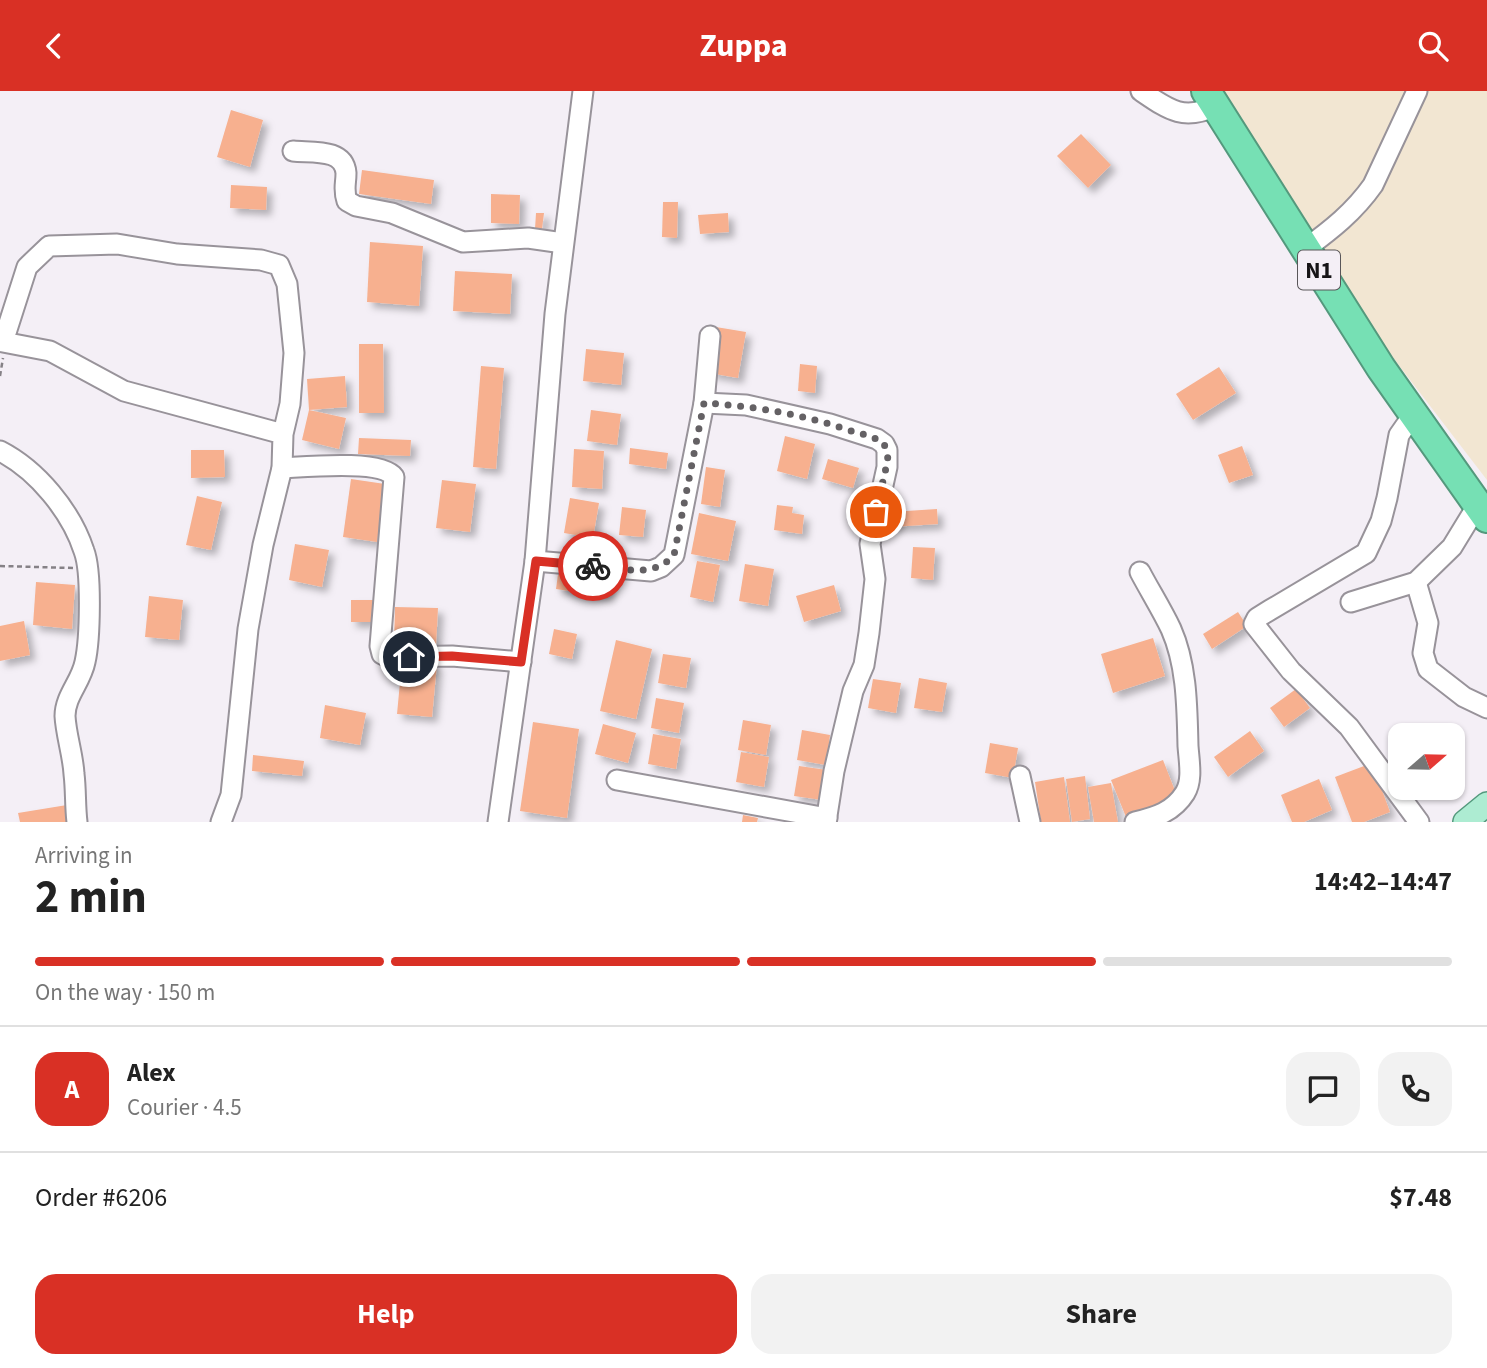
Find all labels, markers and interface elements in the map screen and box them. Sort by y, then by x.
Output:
text: Zuppa [699,23,788,69]
icon: back [35,27,73,65]
icon: search [1414,27,1452,65]
road number: N1 [1298,251,1340,289]
pin [846,482,906,542]
icon: bag [857,493,895,531]
courier [558,531,628,601]
icon: bike [574,547,612,585]
pin [379,627,439,687]
icon: home [390,638,428,676]
north arrow [1388,723,1465,800]
map controls [1388,723,1465,800]
text: Arriving in [35,839,133,872]
text: 14:42–14:47 [1314,863,1452,900]
text: 2 min [35,865,147,930]
text: On the way · 150 m [35,976,215,1009]
button: chat [1286,1052,1360,1126]
button: phone [1378,1052,1452,1126]
text: Alex [127,1054,176,1091]
text: A [65,1071,79,1108]
text: Courier · 4.5 [127,1091,242,1124]
text: Order #6206 [35,1179,167,1216]
text: $7.48 [1389,1179,1452,1216]
button: Help [35,1274,737,1354]
button: Share [751,1274,1452,1354]

